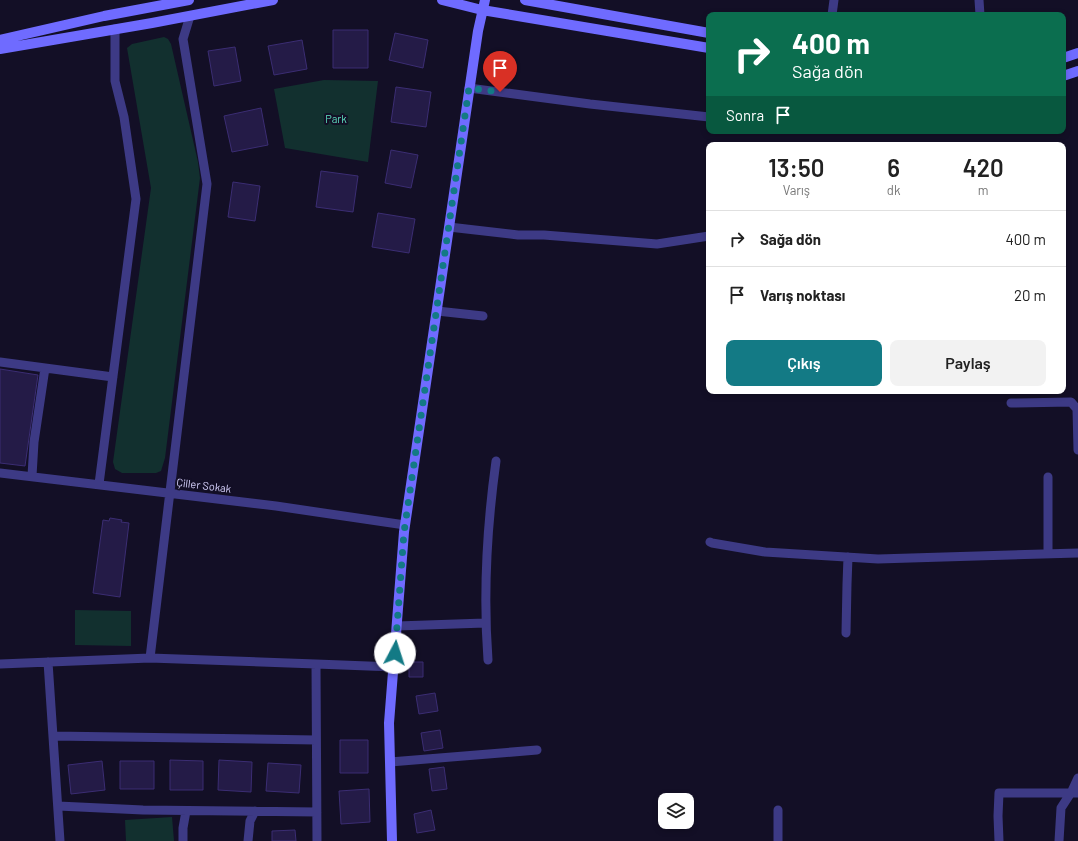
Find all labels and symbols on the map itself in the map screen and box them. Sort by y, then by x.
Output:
pin [483,51,517,92]
park label: Park [325,112,347,125]
street label: Çiller Sokak [176,475,233,495]
position arrow [374,632,416,674]

